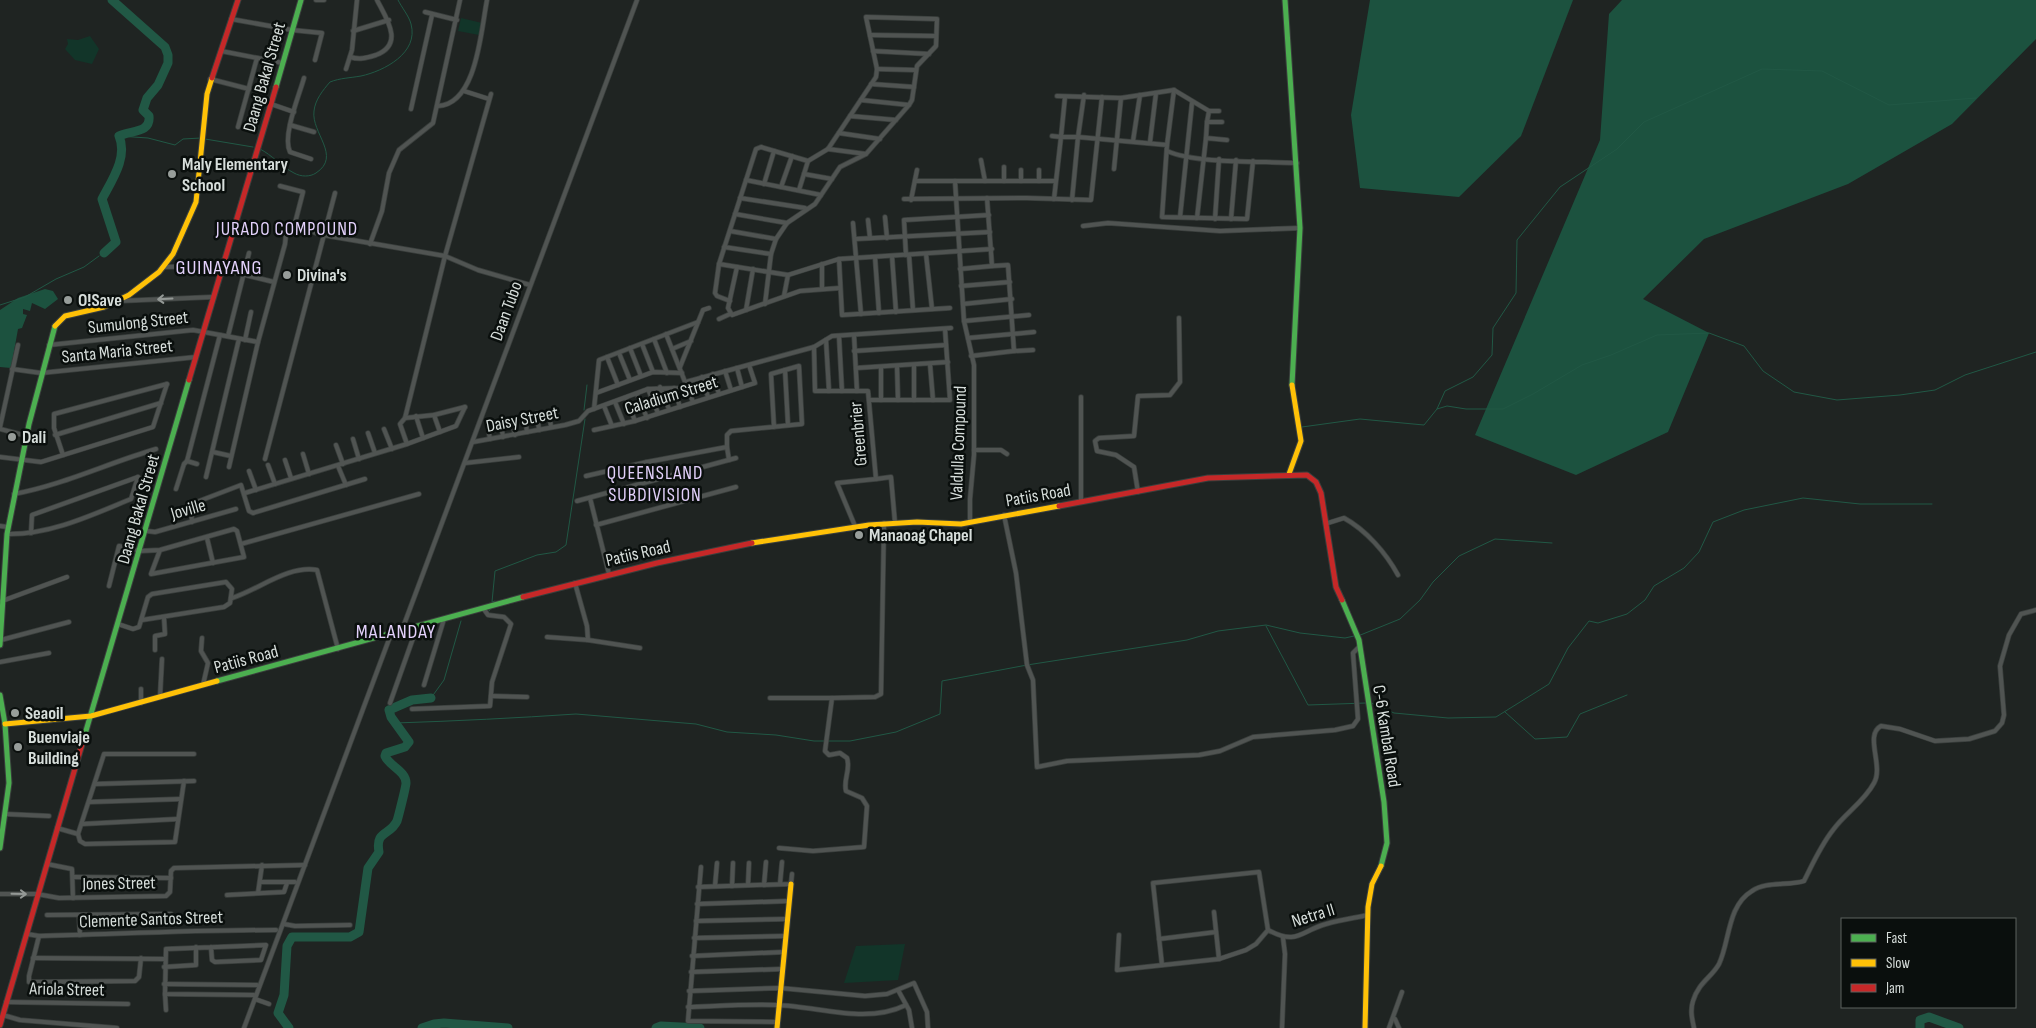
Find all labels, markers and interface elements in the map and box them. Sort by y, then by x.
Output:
street label: Daang Bakal Street [239,19,290,135]
place label: Maly Elementary School [182,154,289,196]
marker: Maly Elementary School [166,168,178,180]
district label: JURADO COMPOUND [215,218,358,241]
district label: GUINAYANG [175,256,263,280]
place label: Divina's [297,265,347,286]
marker: Divina's [281,269,293,281]
street label: Daan Tubo [486,279,527,344]
place label: O!Save [78,290,122,311]
marker: O!Save [62,294,74,306]
one-way arrow [157,294,174,304]
street label: Sumulong Street [87,307,190,338]
street label: Santa Maria Street [60,335,174,368]
street label: Caladium Street [622,371,721,420]
street label: Valdulla Compound [946,385,971,501]
street label: Greenbrier [845,401,872,467]
street label: Daisy Street [484,402,561,437]
place label: Dali [22,427,46,448]
marker: Dali [6,431,18,443]
street label: Daang Bakal Street [113,451,164,567]
district label: QUEENSLAND SUBDIVISION [607,462,703,507]
street label: Patiis Road [1004,479,1072,512]
street label: Joville [167,495,208,525]
place label: Manaoag Chapel [869,525,972,546]
marker: Manaoag Chapel [853,529,865,541]
street label: Patiis Road [604,536,673,571]
district label: MALANDAY [356,620,436,644]
street label: Patiis Road [212,641,281,678]
street label: C-6 Kambal Road [1368,684,1405,789]
place label: Seaoil [25,703,63,724]
marker: Seaoil [9,707,21,719]
place label: Buenviaje Building [28,727,90,769]
marker: Buenviaje Building [12,741,24,753]
street label: Jones Street [81,872,156,895]
one-way arrow [10,889,26,899]
street label: Netra II [1289,899,1337,932]
street label: Clemente Santos Street [79,906,224,933]
legend [1841,918,2016,1008]
text: Fast [1886,929,1908,948]
text: Slow [1886,954,1910,973]
street label: Ariola Street [28,978,105,1001]
text: Jam [1885,979,1904,998]

